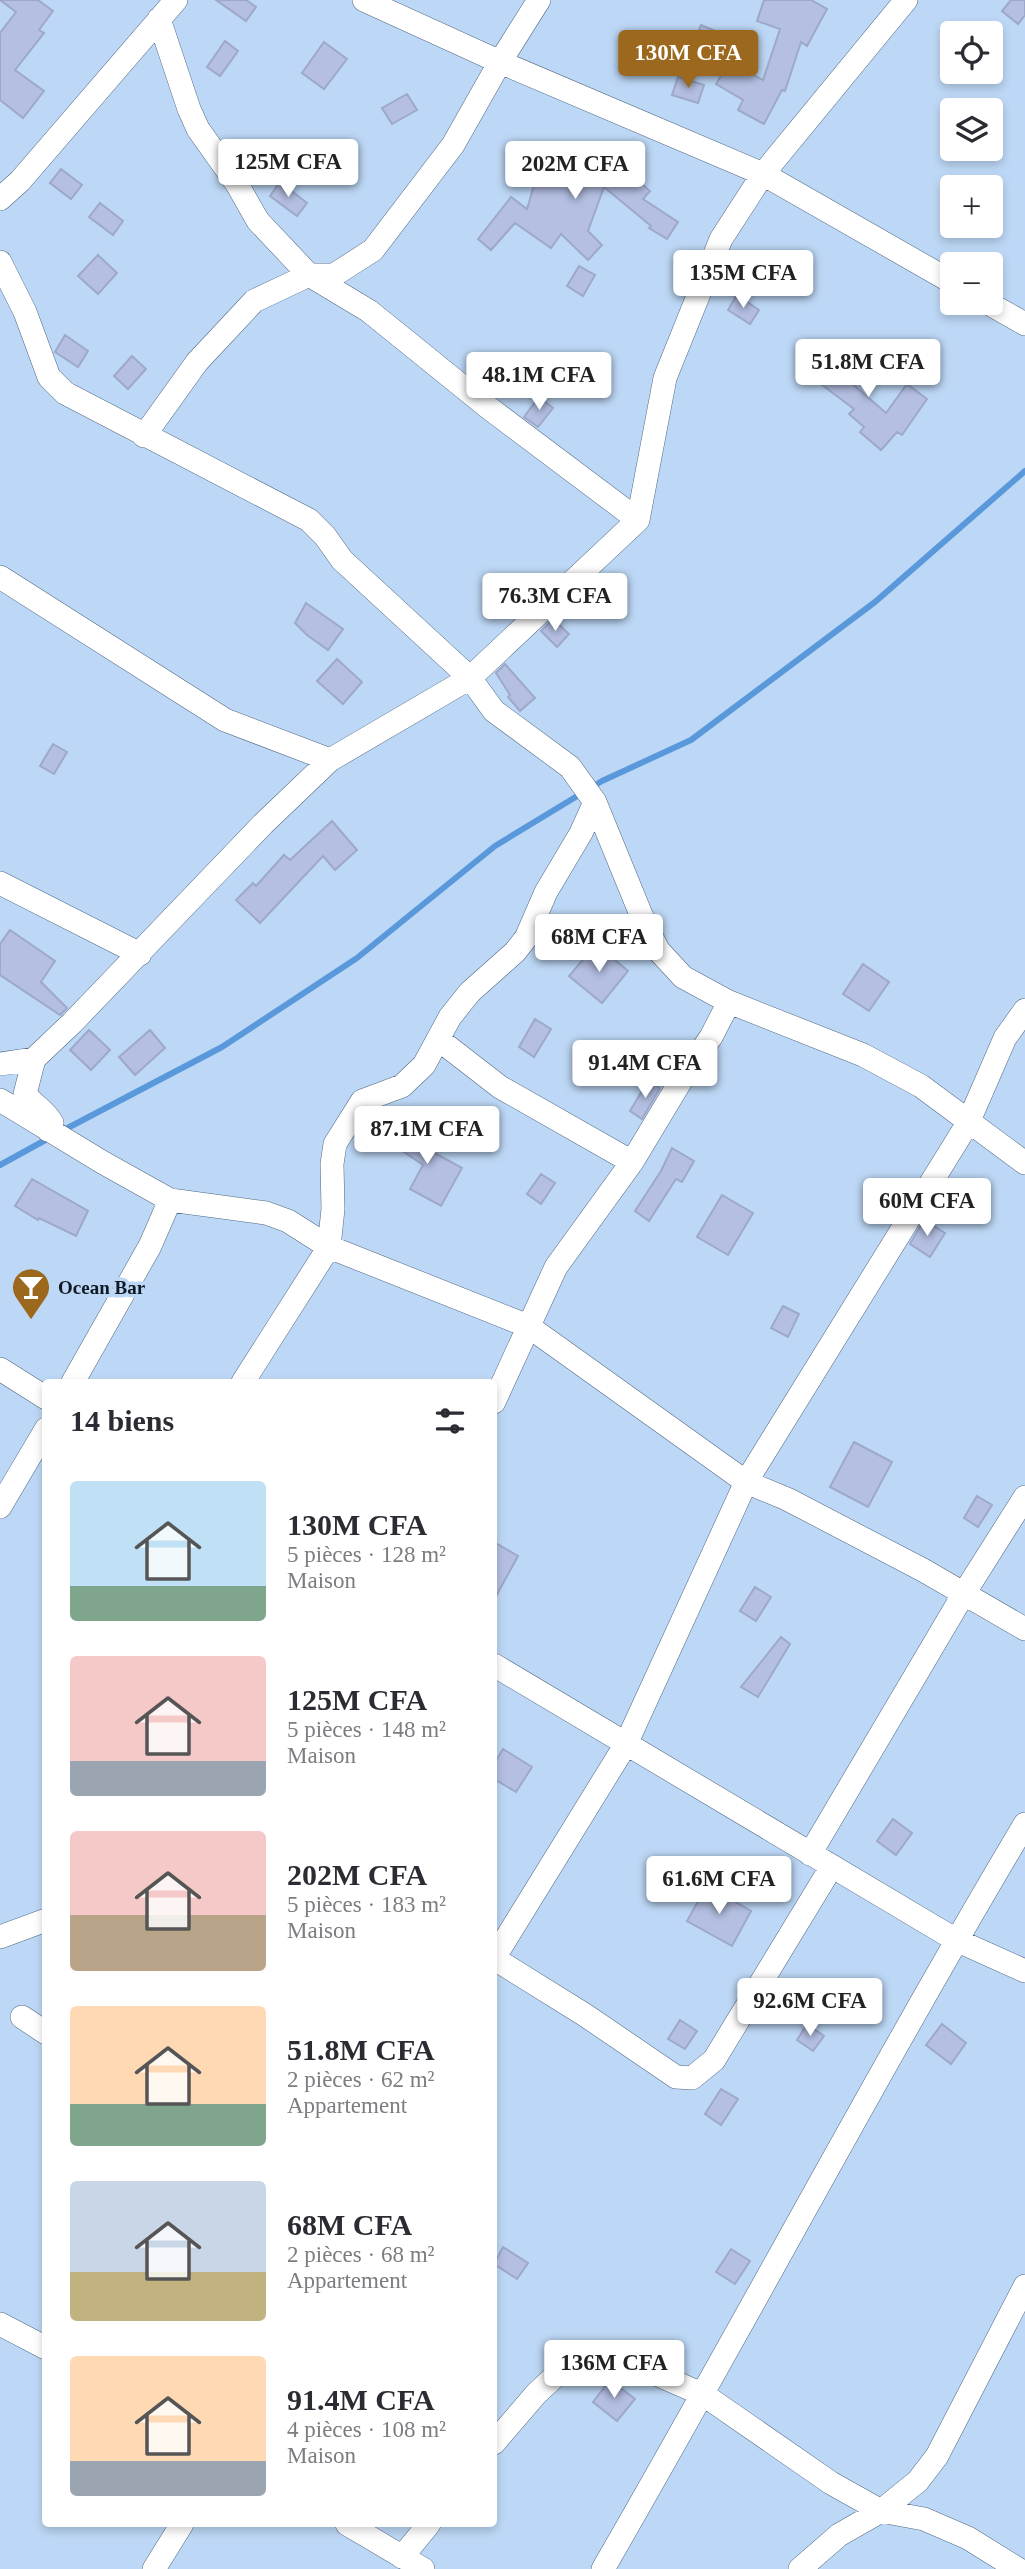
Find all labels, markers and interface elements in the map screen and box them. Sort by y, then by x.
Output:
map controls [940,21,1003,315]
button: locate [940,21,1003,84]
pin: 130M CFA [616,31,760,90]
text: 130M CFA [634,40,742,65]
button: layers [940,98,1003,161]
pin: 125M CFA [216,140,360,199]
pin: 202M CFA [503,142,647,201]
text: 125M CFA [234,149,342,174]
text: 202M CFA [521,151,629,176]
button: + [940,175,1003,238]
pin: 135M CFA [671,250,815,310]
button: − [940,252,1003,315]
text: 135M CFA [689,260,797,285]
pin: 51.8M CFA [788,340,948,399]
text: 51.8M CFA [811,349,925,374]
pin: 48.1M CFA [459,352,619,412]
text: 48.1M CFA [482,362,596,387]
pin: 76.3M CFA [475,574,635,633]
text: 76.3M CFA [498,583,612,608]
pin: 68M CFA [534,914,664,974]
text: 68M CFA [551,924,647,949]
pin: 91.4M CFA [565,1040,725,1100]
text: 91.4M CFA [588,1050,702,1075]
pin: 87.1M CFA [347,1106,507,1166]
text: 87.1M CFA [370,1116,484,1141]
pin: 60M CFA [862,1178,992,1238]
text: 60M CFA [879,1188,975,1213]
bar icon: Ocean Bar [10,1266,52,1321]
place label: Ocean Bar [58,1277,146,1298]
icon: filters [431,1402,469,1440]
text: 14 biens [70,1404,174,1437]
text: 130M CFA [287,1508,427,1541]
icon: home [126,1509,210,1593]
text: 5 pièces · 128 m² [287,1542,446,1567]
text: Maison [287,1568,356,1593]
text: 125M CFA [287,1683,427,1716]
icon: home [126,1684,210,1768]
text: 5 pièces · 148 m² [287,1717,446,1742]
text: Maison [287,1743,356,1768]
pin: 61.6M CFA [639,1856,799,1916]
text: 202M CFA [287,1858,427,1891]
icon: home [126,1859,210,1943]
text: 61.6M CFA [662,1866,776,1891]
text: 5 pièces · 183 m² [287,1892,446,1917]
text: Maison [287,1918,356,1943]
pin: 92.6M CFA [730,1979,890,2038]
text: 92.6M CFA [753,1988,867,2013]
text: 51.8M CFA [287,2033,435,2066]
icon: home [126,2034,210,2118]
text: 2 pièces · 62 m² [287,2067,434,2092]
text: Appartement [287,2093,407,2118]
text: 68M CFA [287,2208,412,2241]
icon: home [126,2209,210,2293]
text: 2 pièces · 68 m² [287,2242,434,2267]
text: Appartement [287,2268,407,2293]
pin: 136M CFA [542,2340,686,2400]
text: 136M CFA [560,2350,668,2375]
text: 91.4M CFA [287,2383,435,2416]
icon: home [126,2384,210,2468]
text: 4 pièces · 108 m² [287,2417,446,2442]
text: Maison [287,2443,356,2468]

